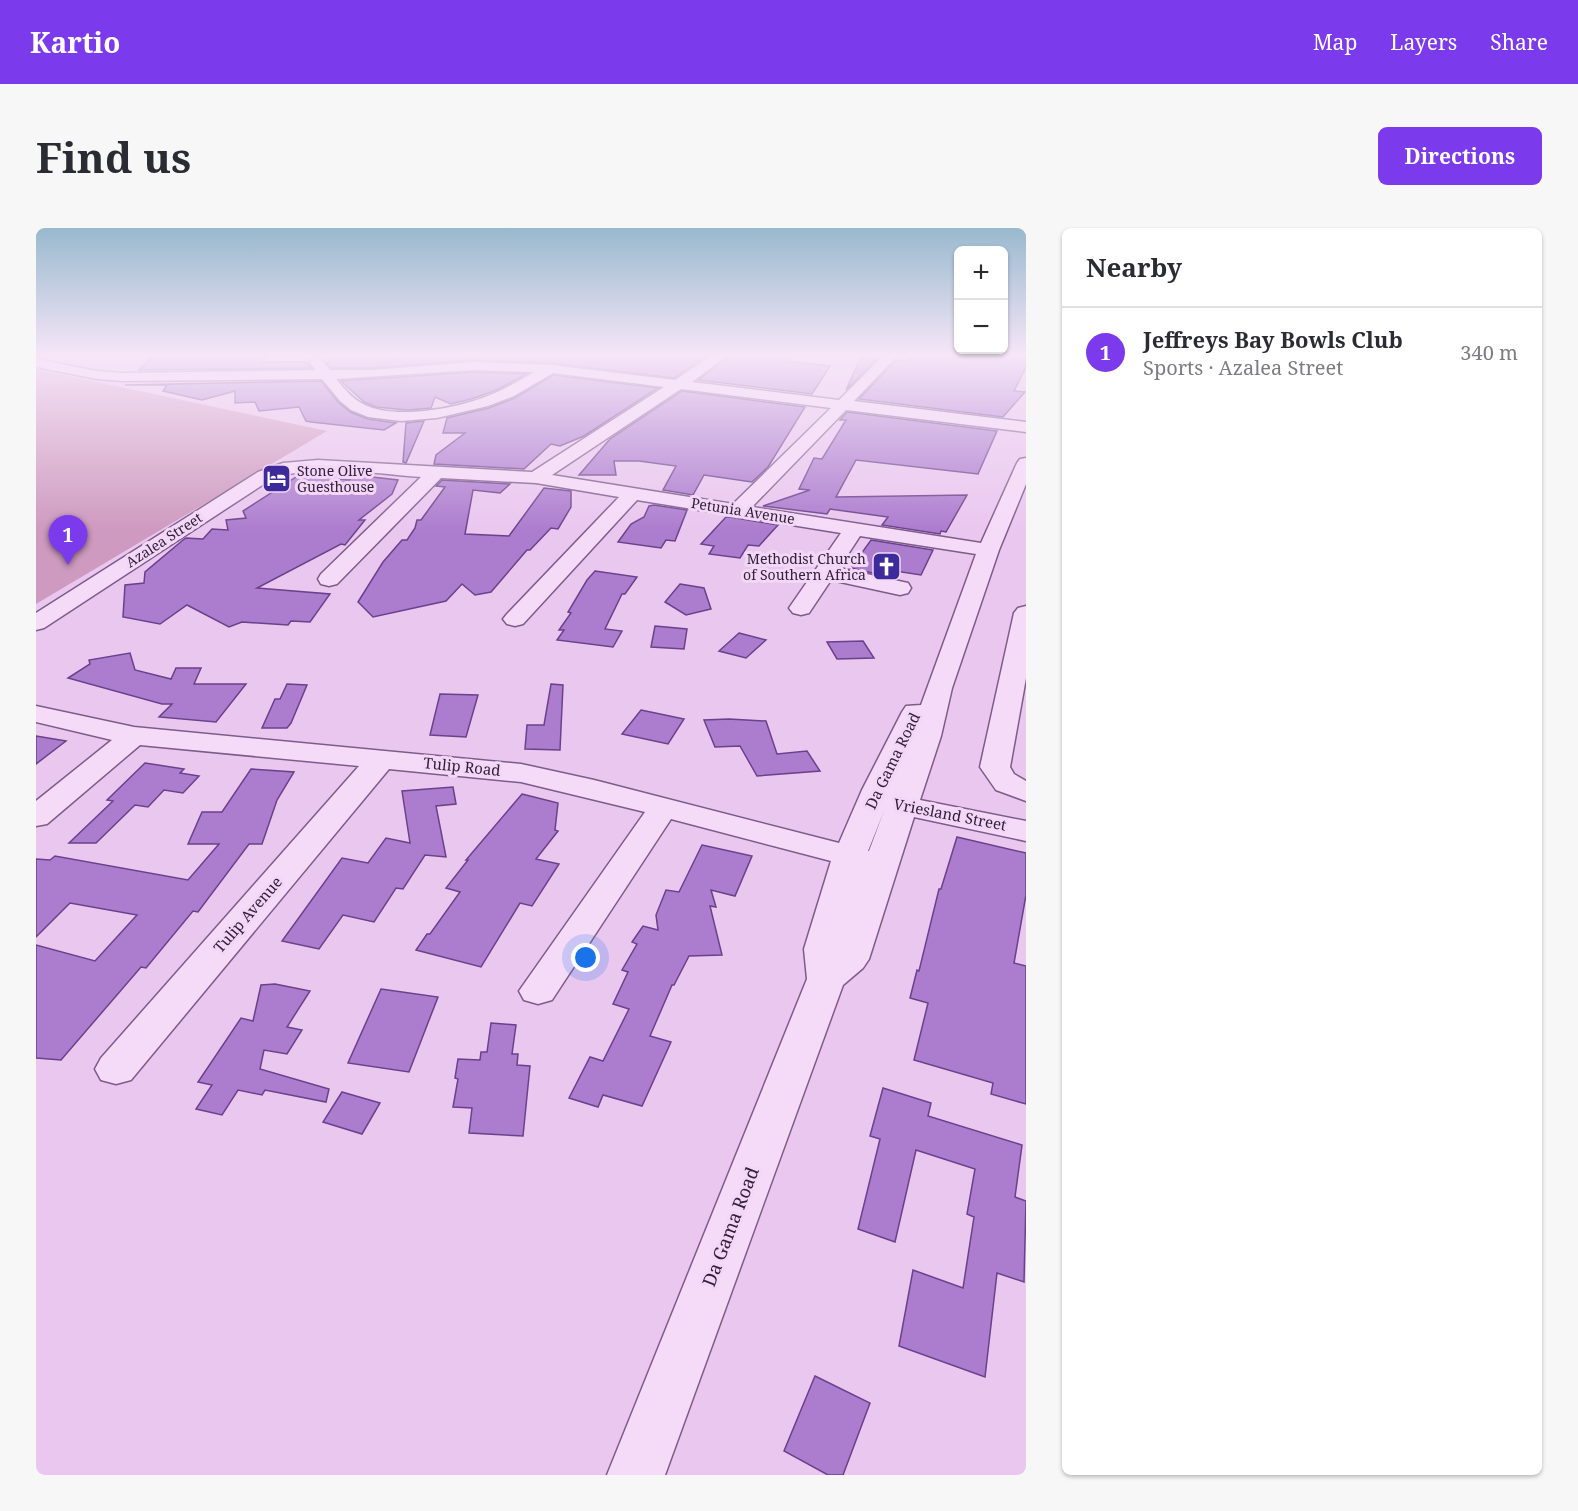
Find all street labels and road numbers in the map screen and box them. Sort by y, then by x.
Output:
street label: Petunia Avenue [690,493,796,528]
street label: Azalea Street [122,508,206,571]
street label: Da Gama Road [860,709,924,812]
street label: Tulip Road [423,752,502,780]
street label: Vriesland Street [892,793,1008,835]
street label: Tulip Avenue [209,872,286,957]
street label: Da Gama Road [696,1163,764,1290]

